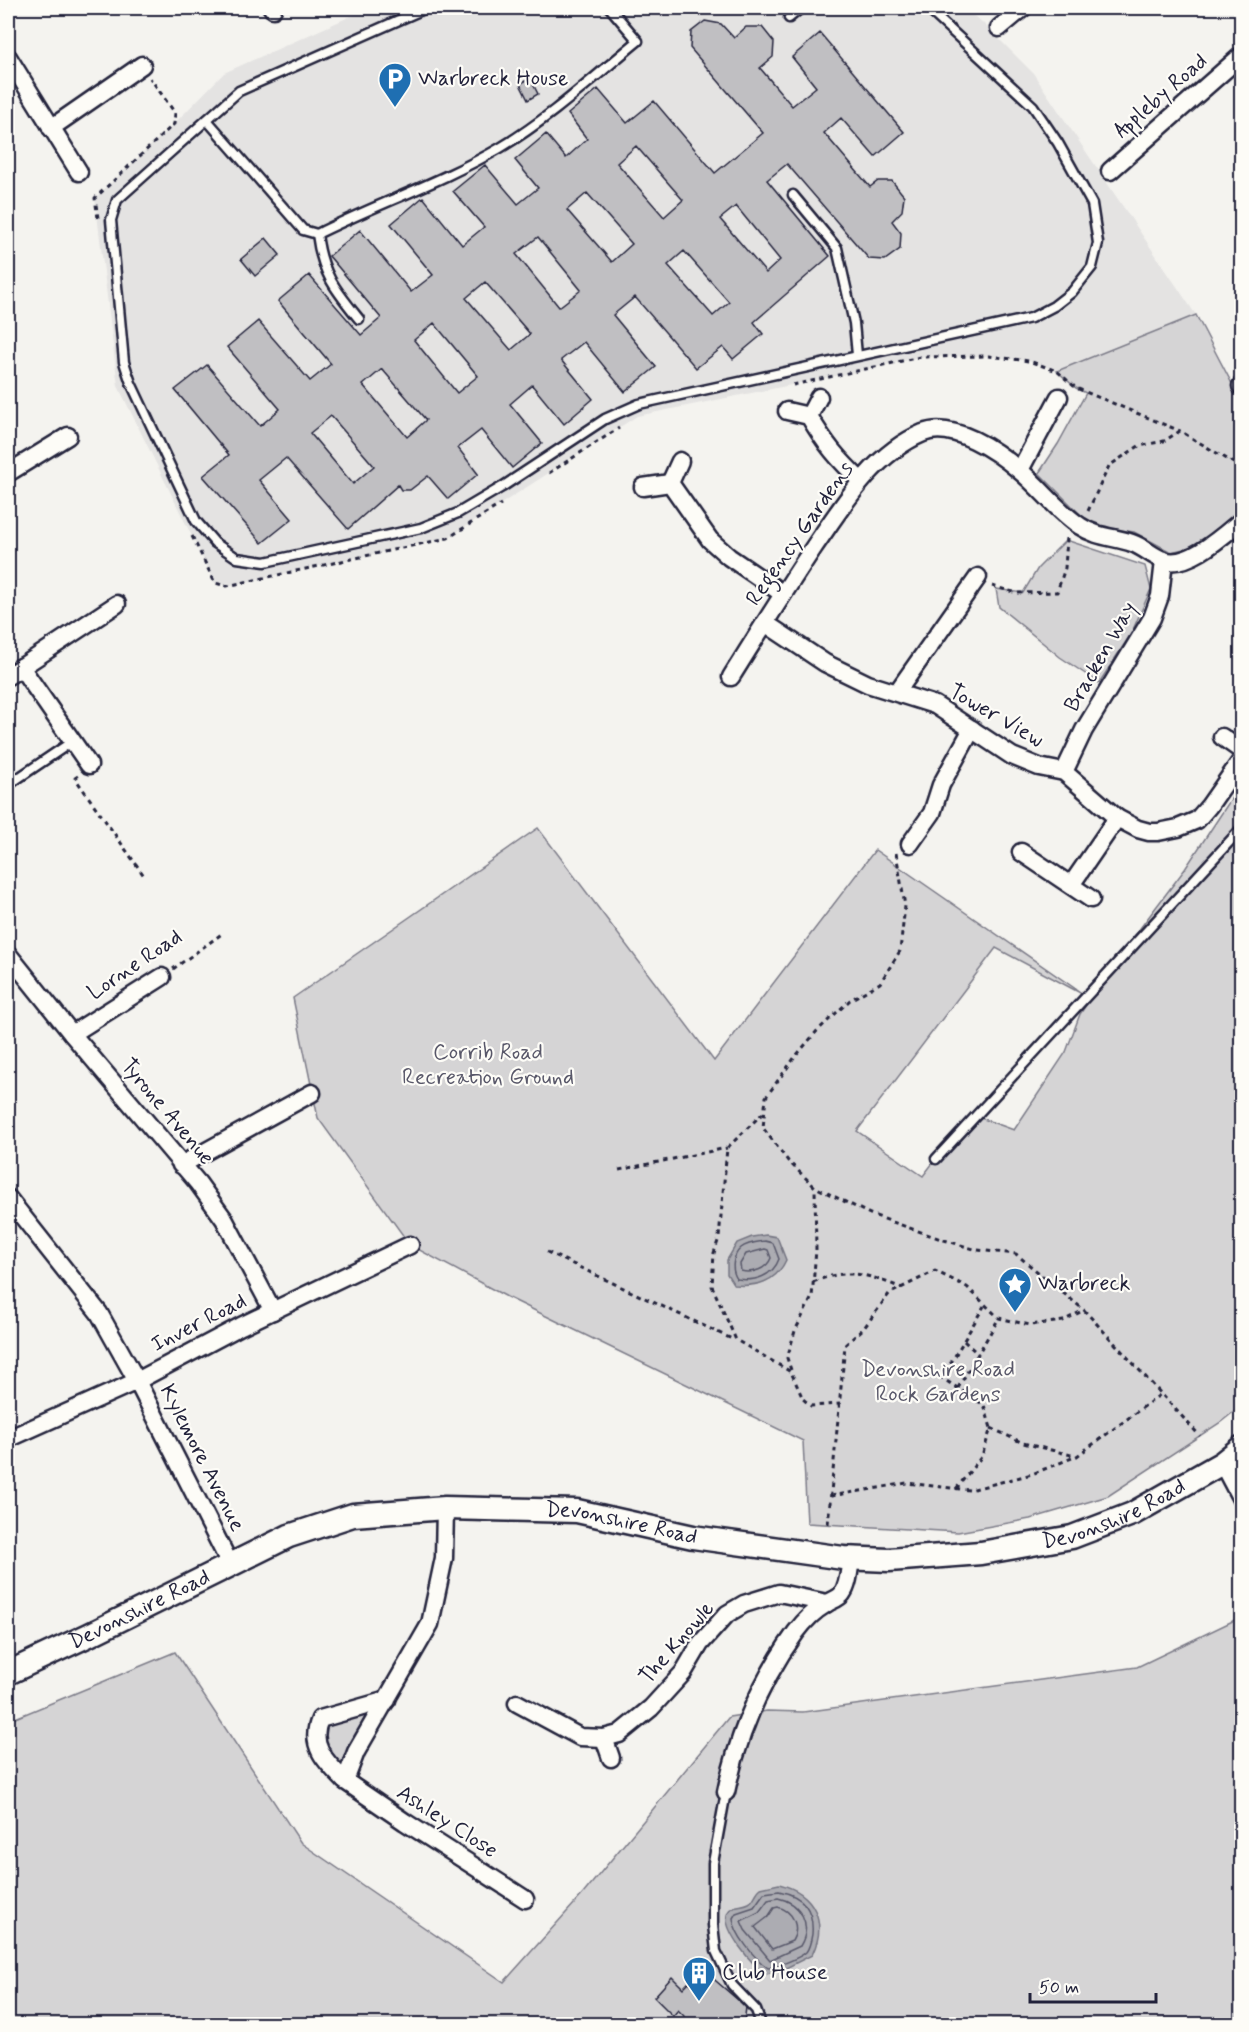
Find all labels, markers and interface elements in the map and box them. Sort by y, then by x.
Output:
street label: Appleby Road [1108,48,1215,146]
parking icon: Warbreck House [377,61,413,108]
place label: Warbreck House [418,65,568,93]
street label: Regency Gardens [740,456,863,613]
street label: Bracken Way [1058,597,1144,717]
street label: Tower View [944,678,1048,754]
street label: Lorne Road [82,923,188,1007]
park label: Corrib Road Recreation Ground [402,1039,574,1092]
street label: Tyrone Avenue [114,1053,220,1171]
place icon: Warbreck [997,1266,1033,1313]
place label: Warbreck [1038,1270,1131,1298]
street label: Inver Road [147,1287,251,1359]
park label: Devonshire Road Rock Gardens [861,1356,1015,1409]
street label: Kylemore Avenue [153,1380,251,1536]
street label: Devonshire Road [1040,1473,1191,1556]
street label: Devonshire Road [545,1496,700,1552]
street label: Devonshire Road [64,1563,215,1656]
street label: The Knowle [633,1596,721,1690]
street label: Ashley Close [391,1779,503,1865]
building icon: Club House [681,1955,717,2002]
place label: Club House [722,1959,828,1987]
scale bar [1030,1966,1156,2004]
text: 50 m [1039,1976,1079,2000]

